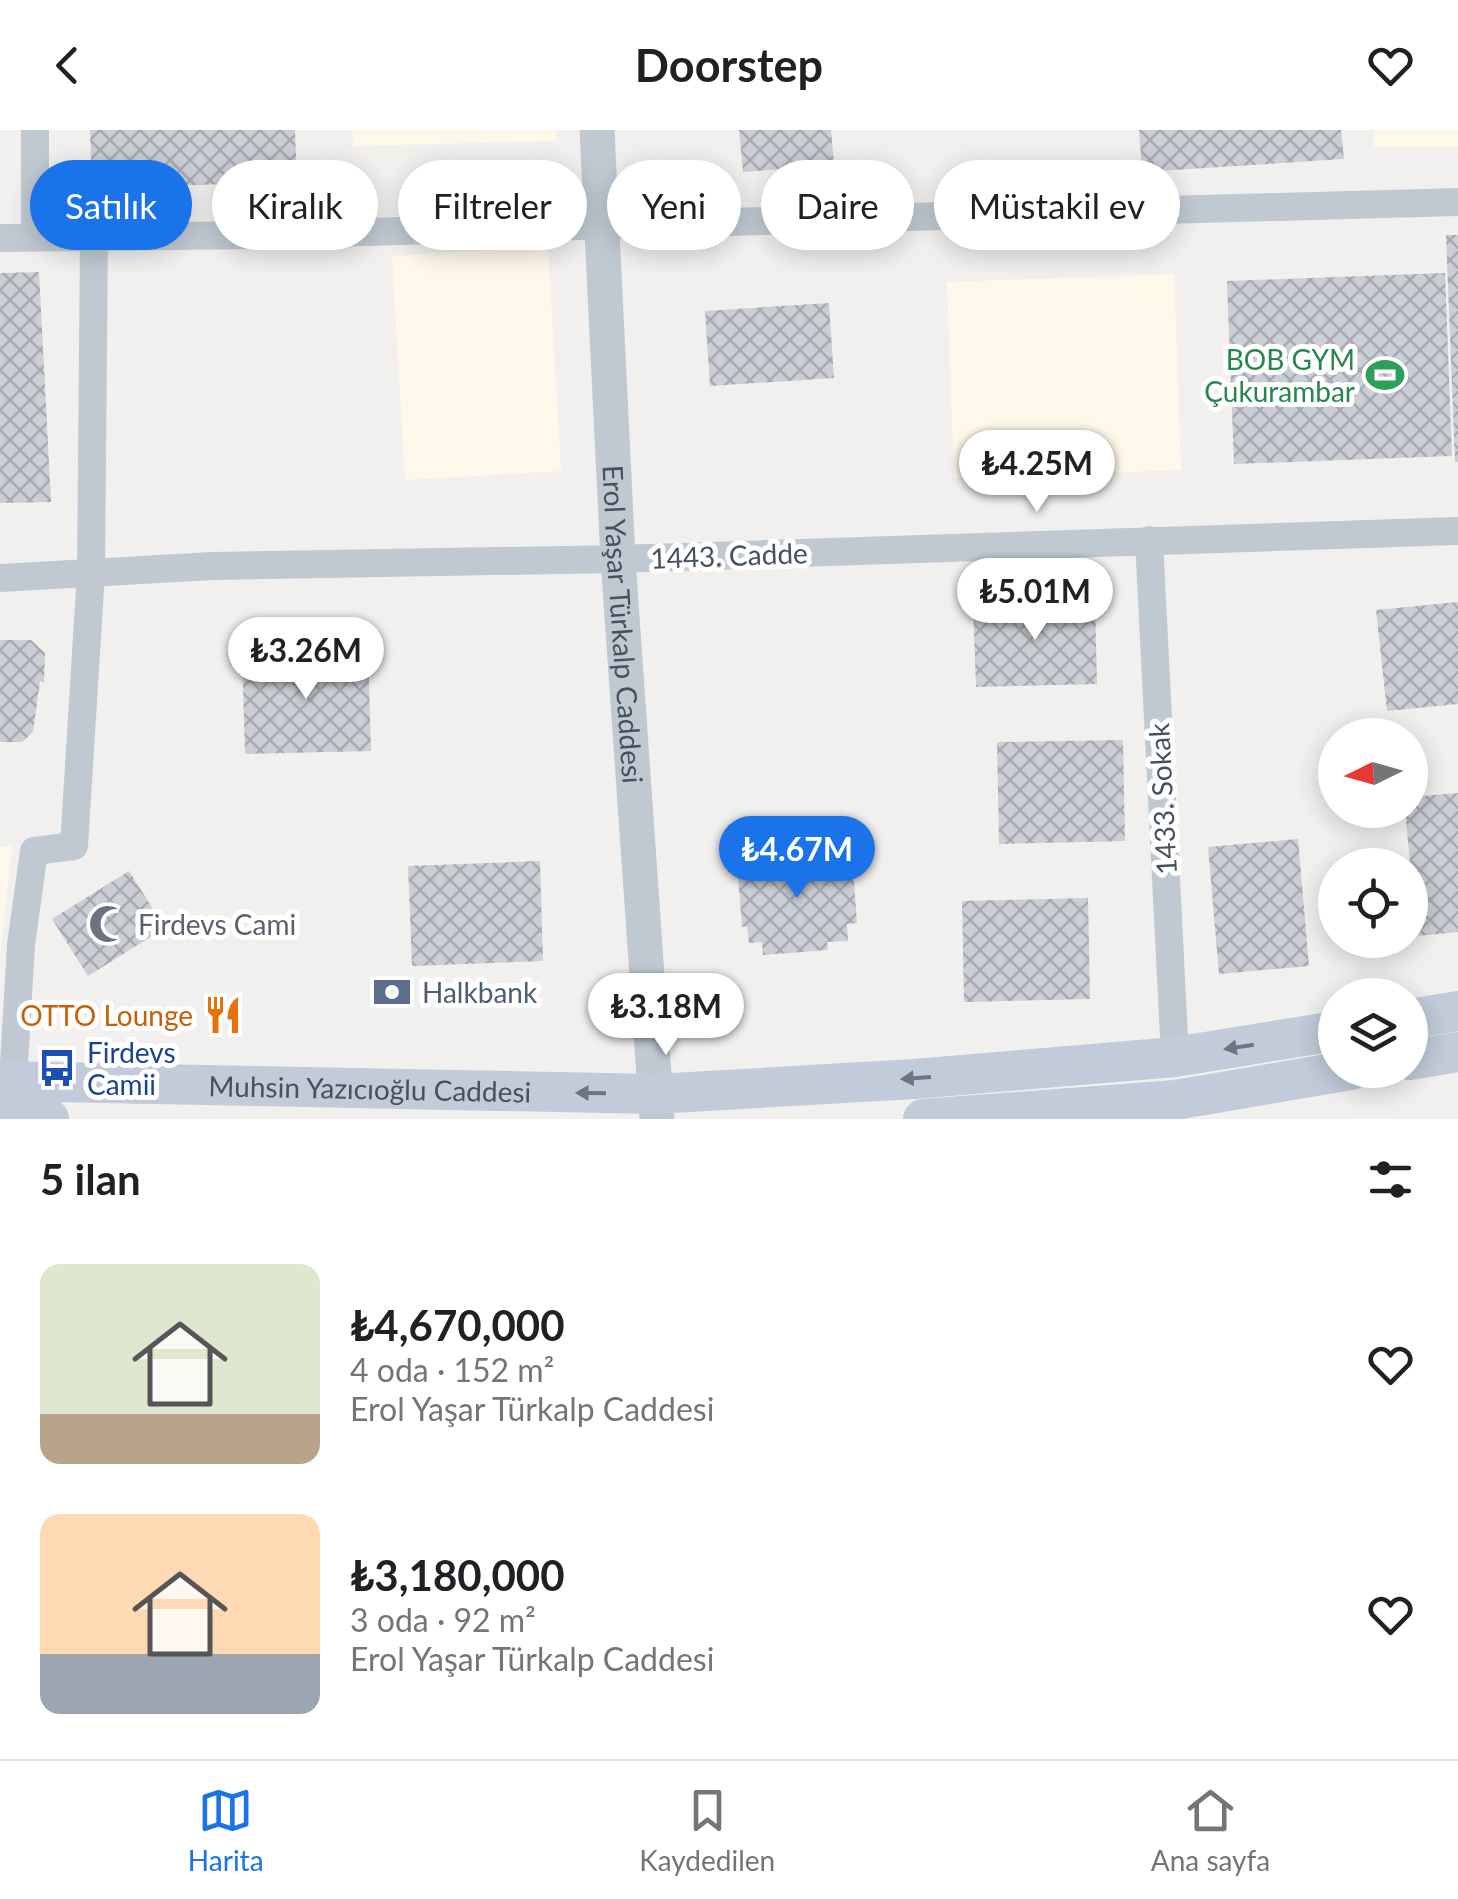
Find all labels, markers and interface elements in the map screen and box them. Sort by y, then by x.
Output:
icon: back [40,38,95,93]
text: Doorstep [635,38,823,92]
icon: heart [1363,38,1418,93]
chip: Satılık [30,160,192,250]
chip: Kiralık [212,160,378,250]
chip: Filtreler [398,160,587,250]
chip: Yeni [607,160,741,250]
chip: Daire [761,160,914,250]
chip: Müstakil ev [934,160,1180,250]
place label: BOB GYM Çukurambar [1204,342,1355,408]
sports icon: BOB GYM Çukurambar [1364,354,1406,396]
pin: ₺4.25M [956,430,1118,515]
text: ₺4.25M [981,443,1093,482]
street label: Erol Yaşar Türkalp Caddesi [596,464,651,785]
street label: 1443. Cadde [650,535,808,575]
pin: ₺5.01M [954,558,1116,643]
text: ₺5.01M [979,571,1091,610]
pin: ₺3.26M [225,617,387,702]
text: ₺3.26M [250,630,362,669]
north arrow [1318,718,1428,828]
map controls [1318,718,1428,1088]
street label: 1433. Sokak [1141,721,1183,876]
pin: ₺4.67M [716,816,878,901]
text: ₺4.67M [741,829,853,868]
button: locate [1318,848,1428,958]
mosque icon: Firdevs Cami [87,903,129,945]
place label: Firdevs Cami [138,907,296,941]
bank icon: Halkbank [371,971,413,1013]
pin: ₺3.18M [585,973,747,1058]
place label: Halkbank [422,975,538,1009]
button: layers [1318,978,1428,1088]
text: ₺3.18M [610,986,722,1025]
restaurant icon: OTTO Lounge [202,994,244,1036]
place label: OTTO Lounge [20,998,193,1032]
place label: Firdevs Camii [87,1035,176,1101]
one-way arrow [1223,1040,1254,1055]
bus stop icon: Firdevs Camii [36,1047,78,1089]
street label: Muhsin Yazıcıoğlu Caddesi [208,1068,532,1109]
one-way arrow [899,1071,931,1087]
one-way arrow [575,1085,607,1101]
icon: filters [1363,1152,1418,1207]
text: 5 ilan [40,1154,141,1204]
text: ₺4,670,000 [350,1300,565,1350]
icon: home [120,1304,240,1424]
icon: heart [1363,1337,1418,1392]
text: 4 oda · 152 m² [350,1350,554,1389]
text: Erol Yaşar Türkalp Caddesi [350,1389,714,1428]
text: ₺3,180,000 [350,1550,565,1600]
icon: home [120,1554,240,1674]
icon: heart [1363,1587,1418,1642]
text: 3 oda · 92 m² [350,1600,536,1639]
text: Erol Yaşar Türkalp Caddesi [350,1639,714,1678]
tab: Harita [188,1783,264,1877]
tab: Kaydedilen [639,1783,775,1877]
tab: Ana sayfa [1151,1783,1270,1877]

